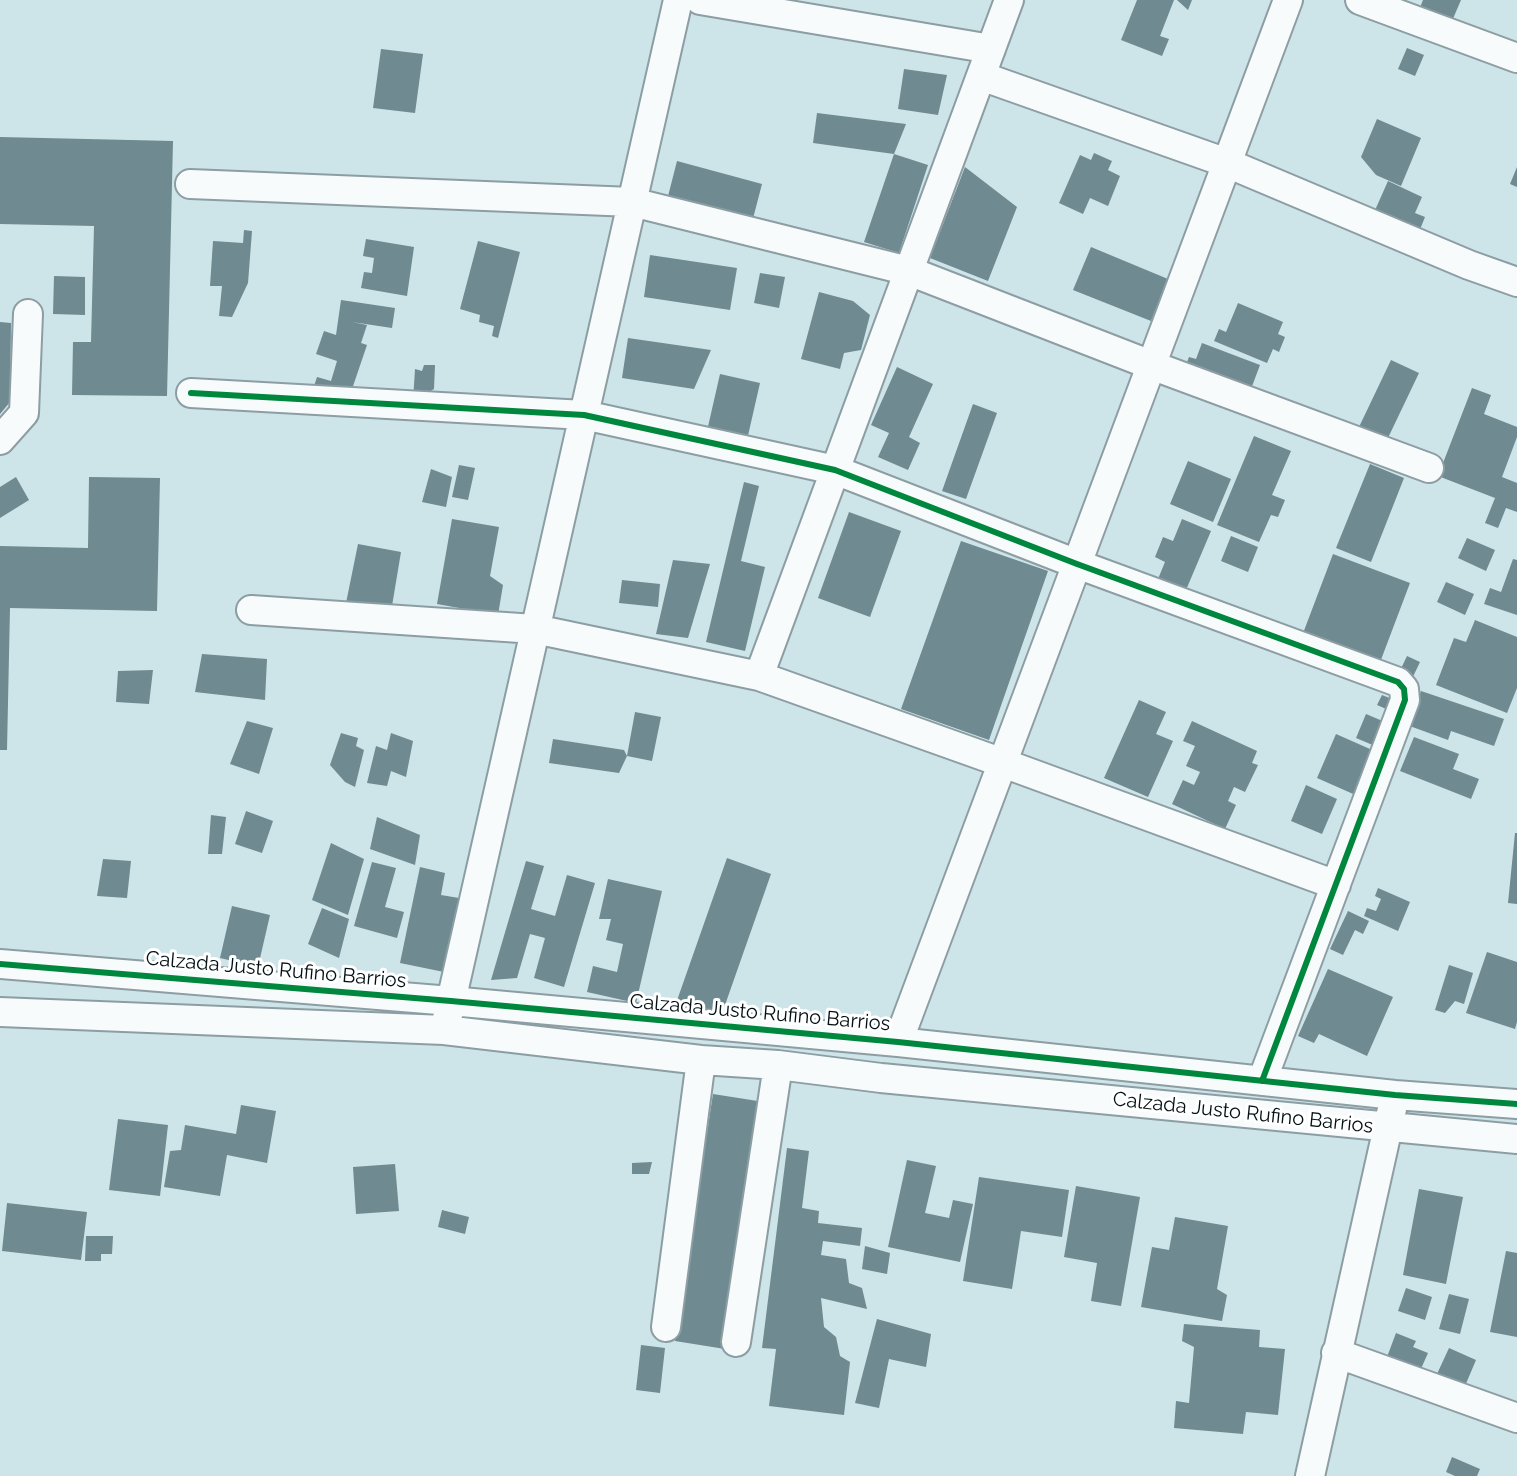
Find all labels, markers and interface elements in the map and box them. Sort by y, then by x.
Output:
street label: Calzada Justo Rufino Barrios [145,947,407,993]
street label: Calzada Justo Rufino Barrios [629,990,891,1036]
street label: Calzada Justo Rufino Barrios [1112,1087,1374,1139]

